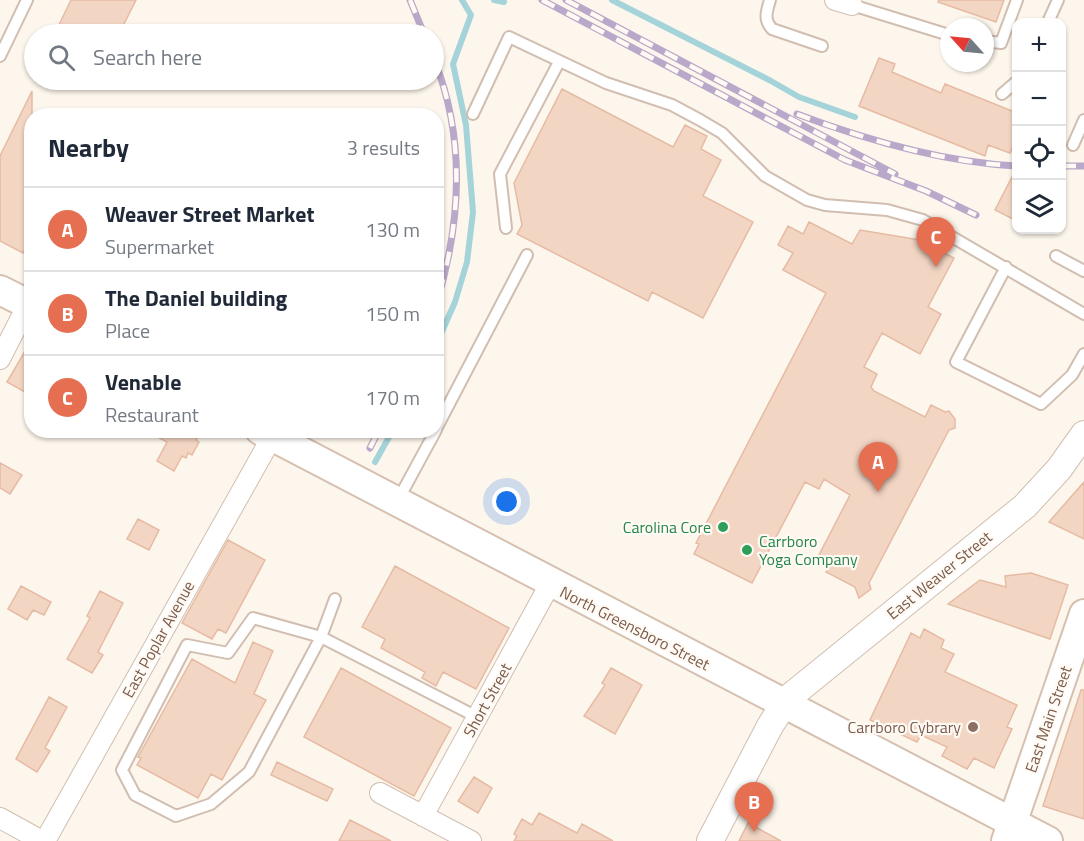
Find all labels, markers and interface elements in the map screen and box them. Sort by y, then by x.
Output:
north arrow [940,18,994,72]
map controls [1012,18,1066,234]
button: + [1012,18,1066,72]
search box [24,24,444,90]
text: Search here [93,40,202,74]
icon: search [45,41,78,74]
button: − [1012,72,1066,126]
button: locate [1012,126,1066,180]
text: Nearby [48,128,129,167]
text: 3 results [347,132,420,163]
button: layers [1012,180,1066,234]
text: Weaver Street Market [105,197,314,231]
text: A [61,214,74,245]
text: 130 m [365,214,420,245]
pin: C [916,218,956,267]
text: Supermarket [105,231,214,262]
text: The Daniel building [105,281,287,315]
text: B [61,298,74,329]
text: 150 m [365,298,420,329]
text: Place [105,315,150,346]
text: Venable [105,365,181,399]
text: C [62,382,73,413]
text: 170 m [365,382,420,413]
text: Restaurant [105,399,199,430]
pin: A [858,442,898,492]
your location [492,487,521,516]
place label: Carolina Core [623,515,711,539]
marker: Carolina Core [716,520,730,534]
street label: East Weaver Street [881,525,997,625]
place label: Carrboro Yoga Company [759,529,858,571]
marker: Carrboro Yoga Company [740,543,754,557]
street label: East Poplar Avenue [116,576,200,702]
street label: North Greensboro Street [556,580,714,676]
street label: Short Street [457,658,517,742]
street label: East Main Street [1018,662,1078,776]
place label: Carrboro Cybrary [848,715,961,739]
marker: Carrboro Cybrary [966,720,980,734]
pin: B [734,782,774,832]

